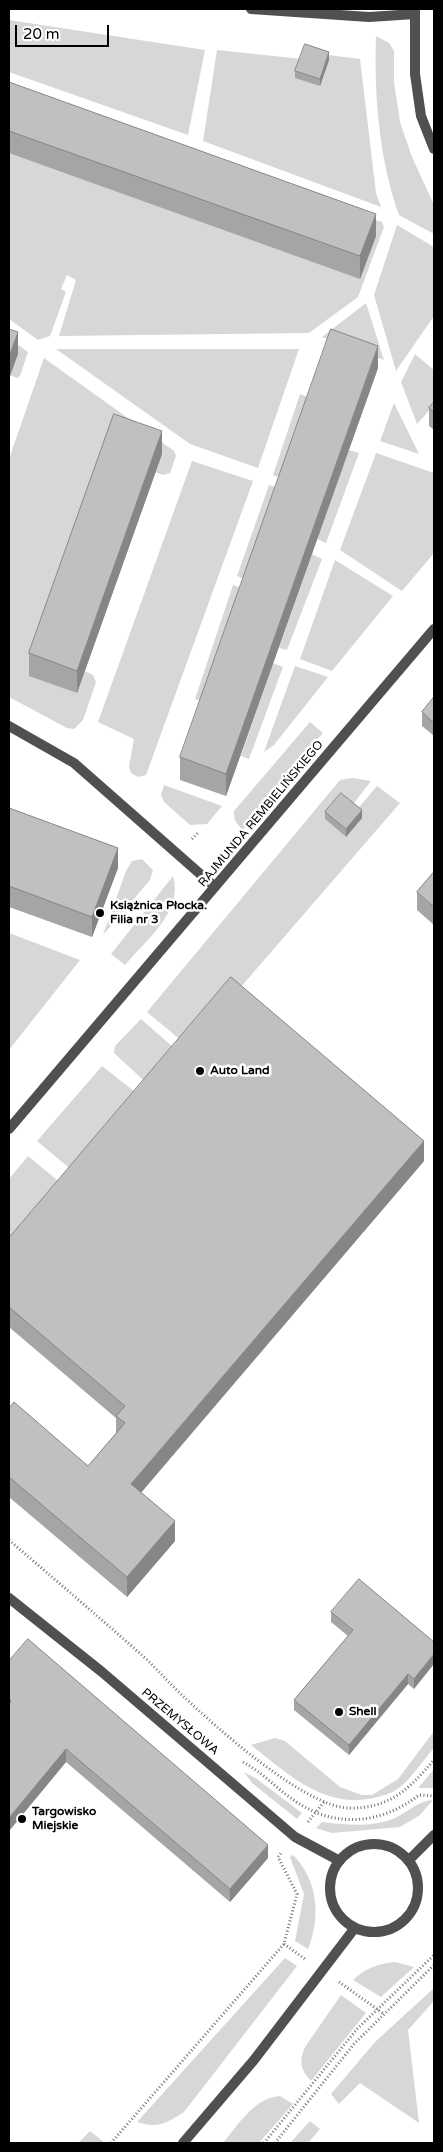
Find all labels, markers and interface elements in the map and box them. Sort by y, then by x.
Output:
scale bar [18,15,111,47]
text: 20 m [23,25,60,43]
street label: RAJMUNDA REMBIELIŃSKIEGO [195,738,327,890]
place label: Książnica Płocka. Filia nr 3 [110,899,207,927]
marker: Książnica Płocka. Filia nr 3 [94,907,106,919]
place label: Auto Land [210,1064,270,1078]
marker: Auto Land [194,1065,206,1077]
street label: PRZEMYSŁOWA [139,1686,221,1758]
place label: Shell [349,1705,376,1719]
marker: Shell [333,1706,345,1718]
place label: Targowisko Miejskie [32,1805,96,1833]
marker: Targowisko Miejskie [16,1813,28,1825]

